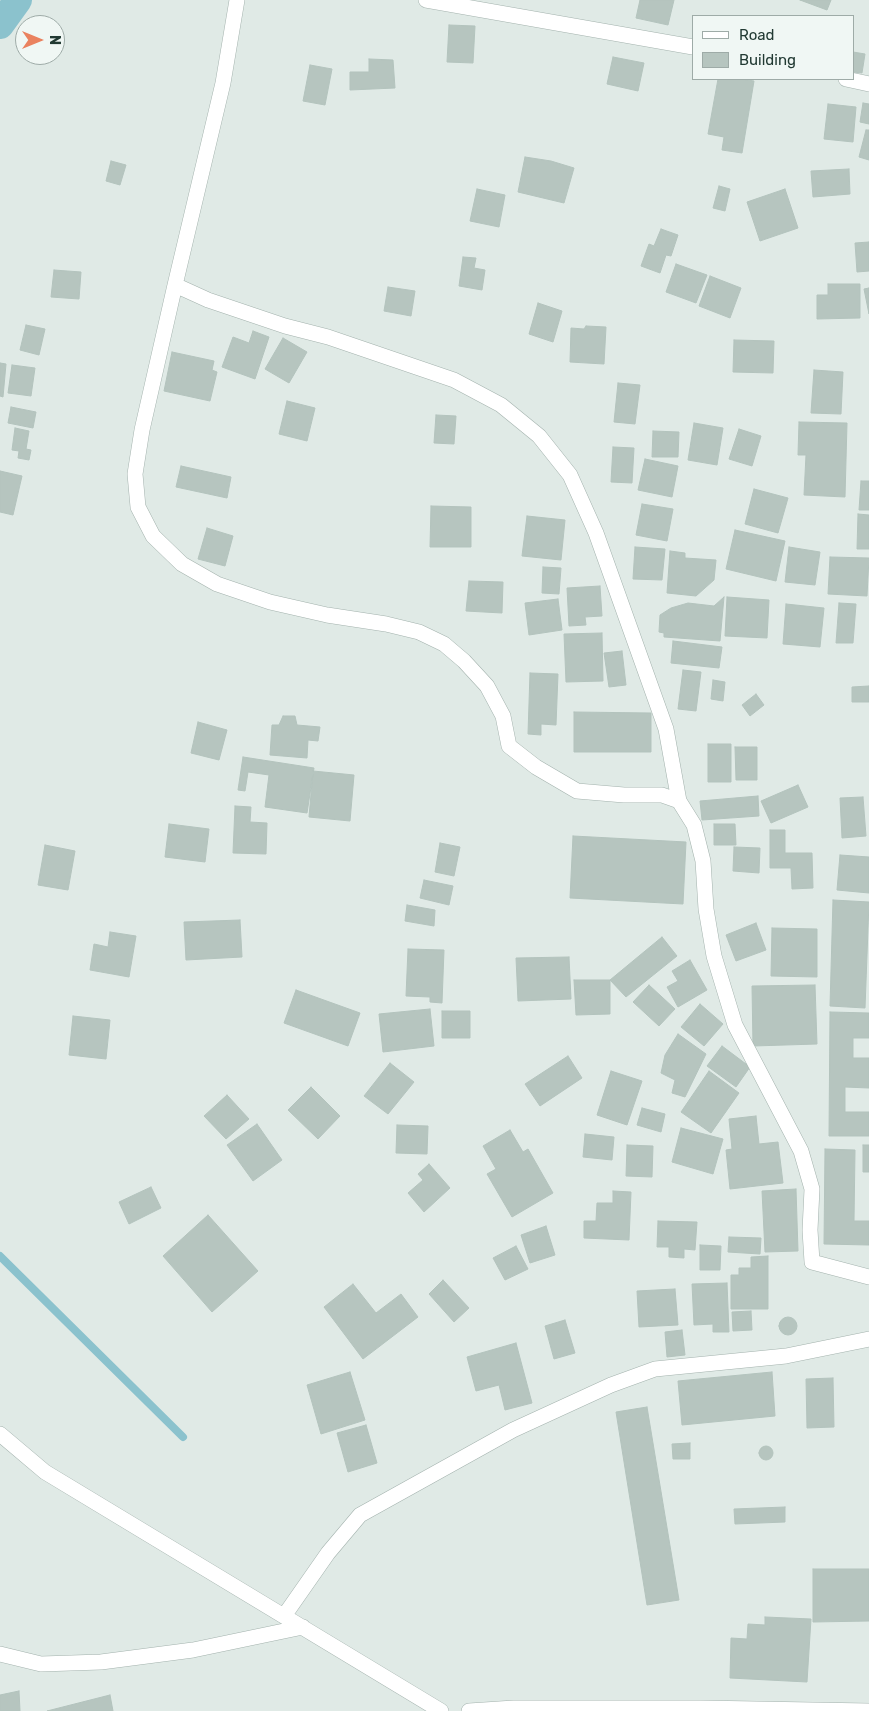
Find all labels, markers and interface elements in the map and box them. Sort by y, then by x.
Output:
north arrow [15,15,65,65]
legend [692,15,854,80]
text: Road [739,26,775,44]
text: N [46,35,63,45]
text: Building [739,51,796,69]

